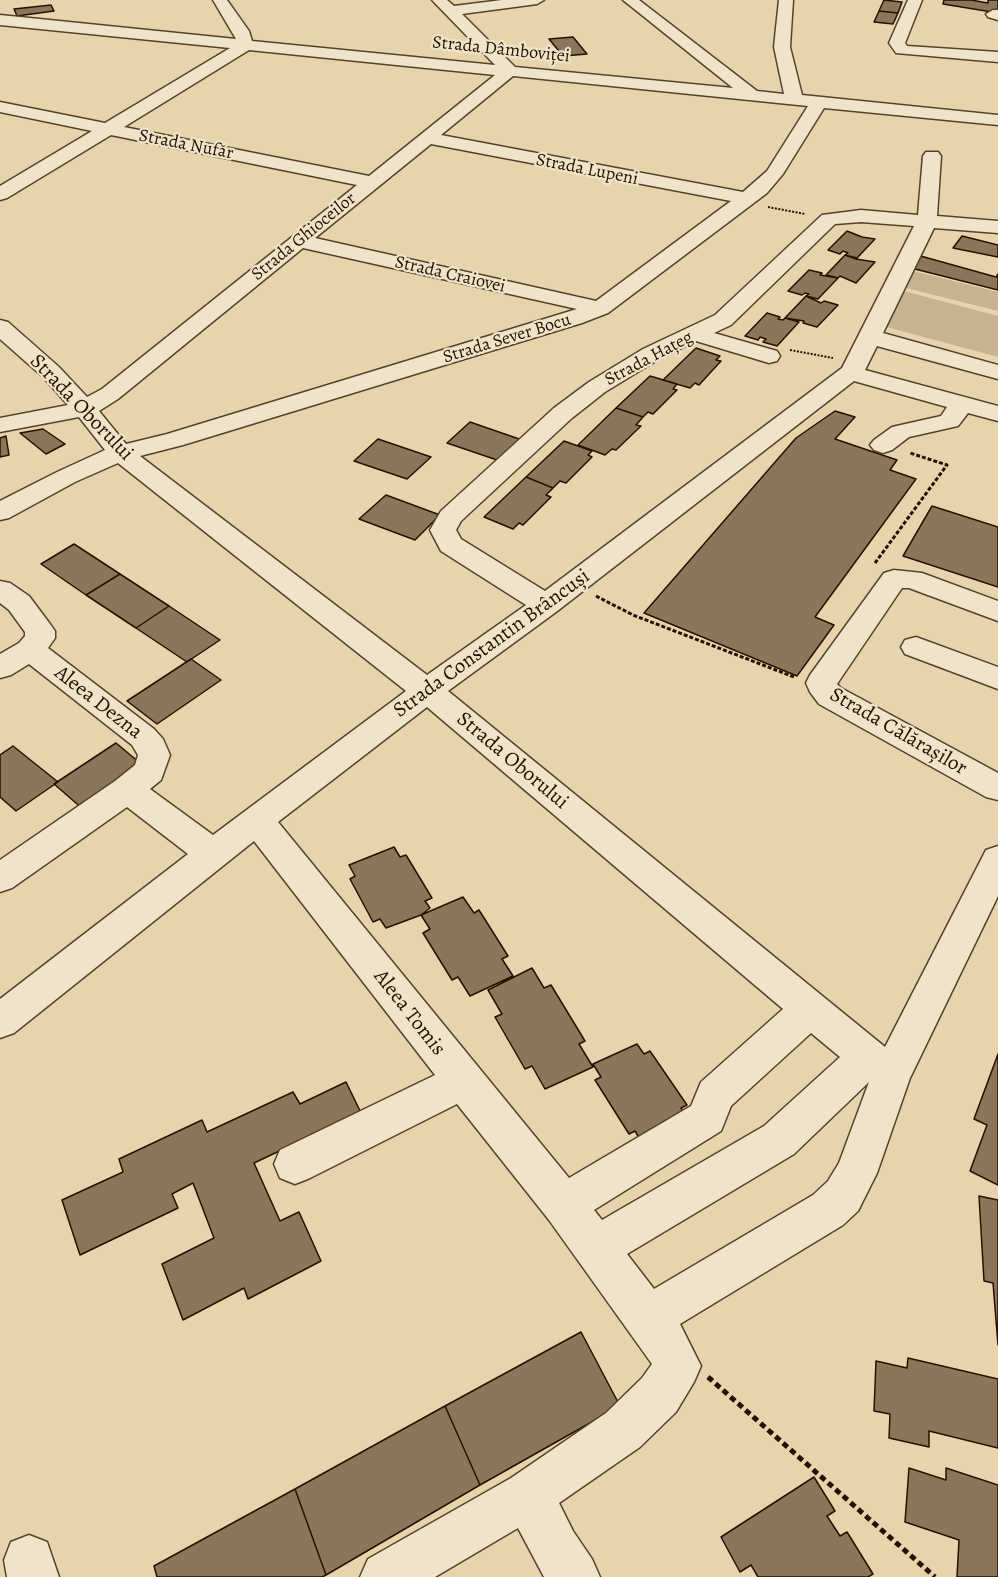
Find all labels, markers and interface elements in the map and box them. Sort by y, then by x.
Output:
street label: Strada Dâmboviței [431,32,571,68]
street label: Strada Nufăr [137,125,235,165]
street label: Strada Lupeni [534,150,640,190]
street label: Strada Ghioceilor [247,188,361,286]
street label: Strada Craiovei [393,252,507,298]
street label: Strada Sever Bocu [440,309,574,369]
street label: Strada Hațeg [601,327,697,391]
street label: Strada Oborului [24,349,138,467]
street label: Strada Constantin Brâncuși [389,564,595,724]
street label: Aleea Dezna [49,661,147,745]
street label: Strada Călărașilor [825,683,971,781]
street label: Strada Oborului [451,707,573,815]
street label: Aleea Tomis [368,965,450,1061]

